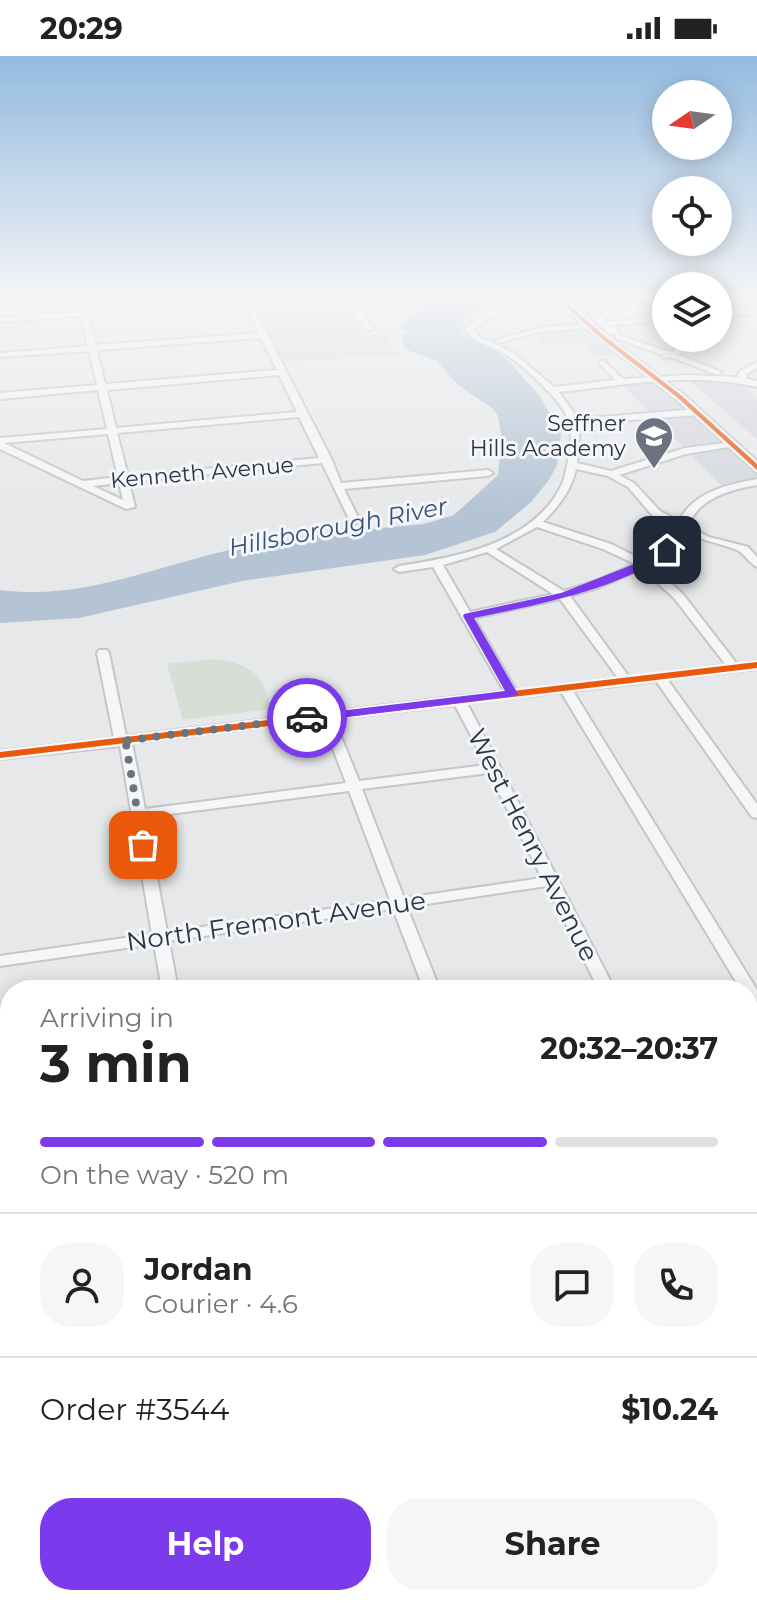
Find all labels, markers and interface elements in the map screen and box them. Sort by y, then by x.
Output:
text: 20:29 [40,10,123,47]
north arrow [652,80,732,160]
map controls [652,80,732,352]
button: locate [652,176,732,256]
button: layers [652,272,732,352]
place label: Seffner Hills Academy [470,410,626,462]
school or university icon: Seffner Hills Academy [633,415,675,470]
street label: Kenneth Avenue [109,451,295,494]
water label: Hillsborough River [226,491,451,562]
pin [633,516,701,584]
icon: home [645,528,689,572]
courier [267,678,347,758]
icon: car [285,696,329,740]
street label: West Henry Avenue [460,723,606,967]
pin [109,811,177,879]
icon: bag [121,823,165,867]
street label: North Fremont Avenue [124,884,428,958]
text: Arriving in [40,1002,174,1034]
text: 20:32–20:37 [540,1030,718,1067]
text: 3 min [40,1032,192,1095]
text: On the way · 520 m [40,1159,289,1191]
button: person [40,1243,124,1327]
button: chat [530,1243,614,1327]
button: phone [634,1243,718,1327]
text: Jordan [144,1251,253,1288]
text: Courier · 4.6 [144,1288,298,1320]
text: Order #3544 [40,1391,229,1428]
text: $10.24 [621,1391,718,1428]
button: Help [40,1498,371,1590]
button: Share [387,1498,718,1590]

